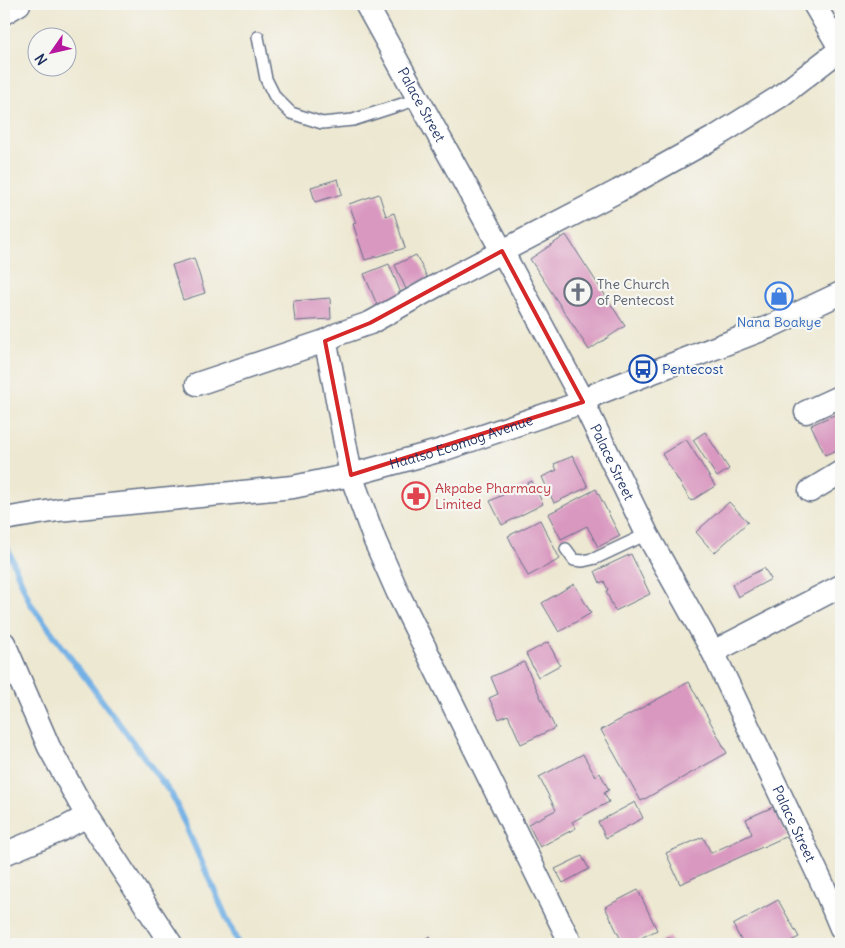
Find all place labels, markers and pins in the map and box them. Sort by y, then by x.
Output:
place label: The Church of Pentecost [597,275,674,309]
church icon: The Church of Pentecost [563,277,593,307]
shop icon: Nana Boakye [764,281,794,311]
place label: Nana Boakye [737,313,821,331]
bus stop icon: Pentecost [628,354,658,384]
place label: Pentecost [662,360,724,378]
place label: Akpabe Pharmacy Limited [435,479,551,513]
pharmacy icon: Akpabe Pharmacy Limited [401,481,431,511]

